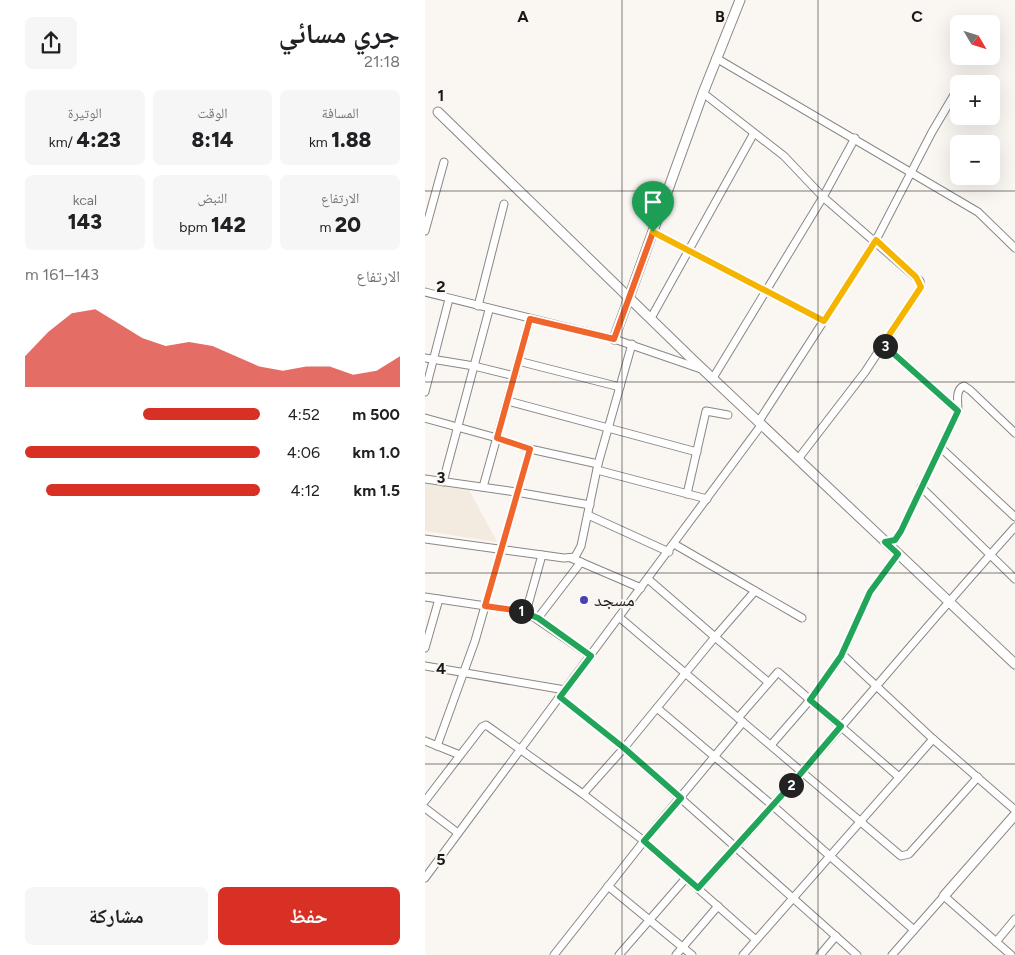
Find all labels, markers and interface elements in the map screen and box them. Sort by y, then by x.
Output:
text: A [517,7,529,26]
text: B [715,7,725,26]
text: C [911,7,923,26]
north arrow [950,15,1000,65]
map controls [950,15,1000,185]
text: جري مسائي [279,16,400,50]
button: share [25,17,77,69]
text: 21:18 [364,52,400,71]
button: + [950,75,1000,125]
text: 1 [438,86,444,105]
text: الوتيرة [68,105,102,122]
text: الوقت [197,105,228,122]
text: المسافة [322,105,359,122]
text: 4:23 [76,127,121,152]
text: 8:14 [192,127,234,152]
text: 1.88 [331,127,371,152]
text: /km [49,134,76,151]
text: km [309,134,331,151]
button: − [950,135,1000,185]
pin [632,181,674,232]
icon: arrive [639,188,667,216]
text: النبض [198,190,227,207]
text: الارتفاع [321,190,359,207]
text: kcal [73,192,97,209]
text: 143 [68,209,102,234]
text: 142 [211,212,246,237]
text: 20 [335,212,361,237]
text: bpm [179,219,211,236]
text: m [319,219,335,236]
text: 143–161 m [25,265,99,284]
text: الارتفاع [356,267,400,286]
text: 2 [436,277,446,296]
pin: 3 [873,334,897,358]
text: 3 [882,338,889,355]
text: 4:52 [288,405,320,424]
text: 500 m [352,405,400,424]
text: 4:06 [287,443,320,462]
text: 1.0 km [353,443,400,462]
text: 3 [437,468,446,487]
text: 4:12 [290,481,320,500]
text: 1.5 km [354,481,400,500]
place label: مسجد [594,589,635,611]
marker: مسجد [578,594,590,606]
pin: 1 [509,598,533,624]
text: 1 [519,603,524,620]
text: 4 [436,659,446,678]
pin: 2 [779,772,803,798]
text: 2 [787,777,796,794]
text: 5 [436,850,446,869]
button: مشاركة [25,887,208,945]
button: حفظ [218,887,400,945]

